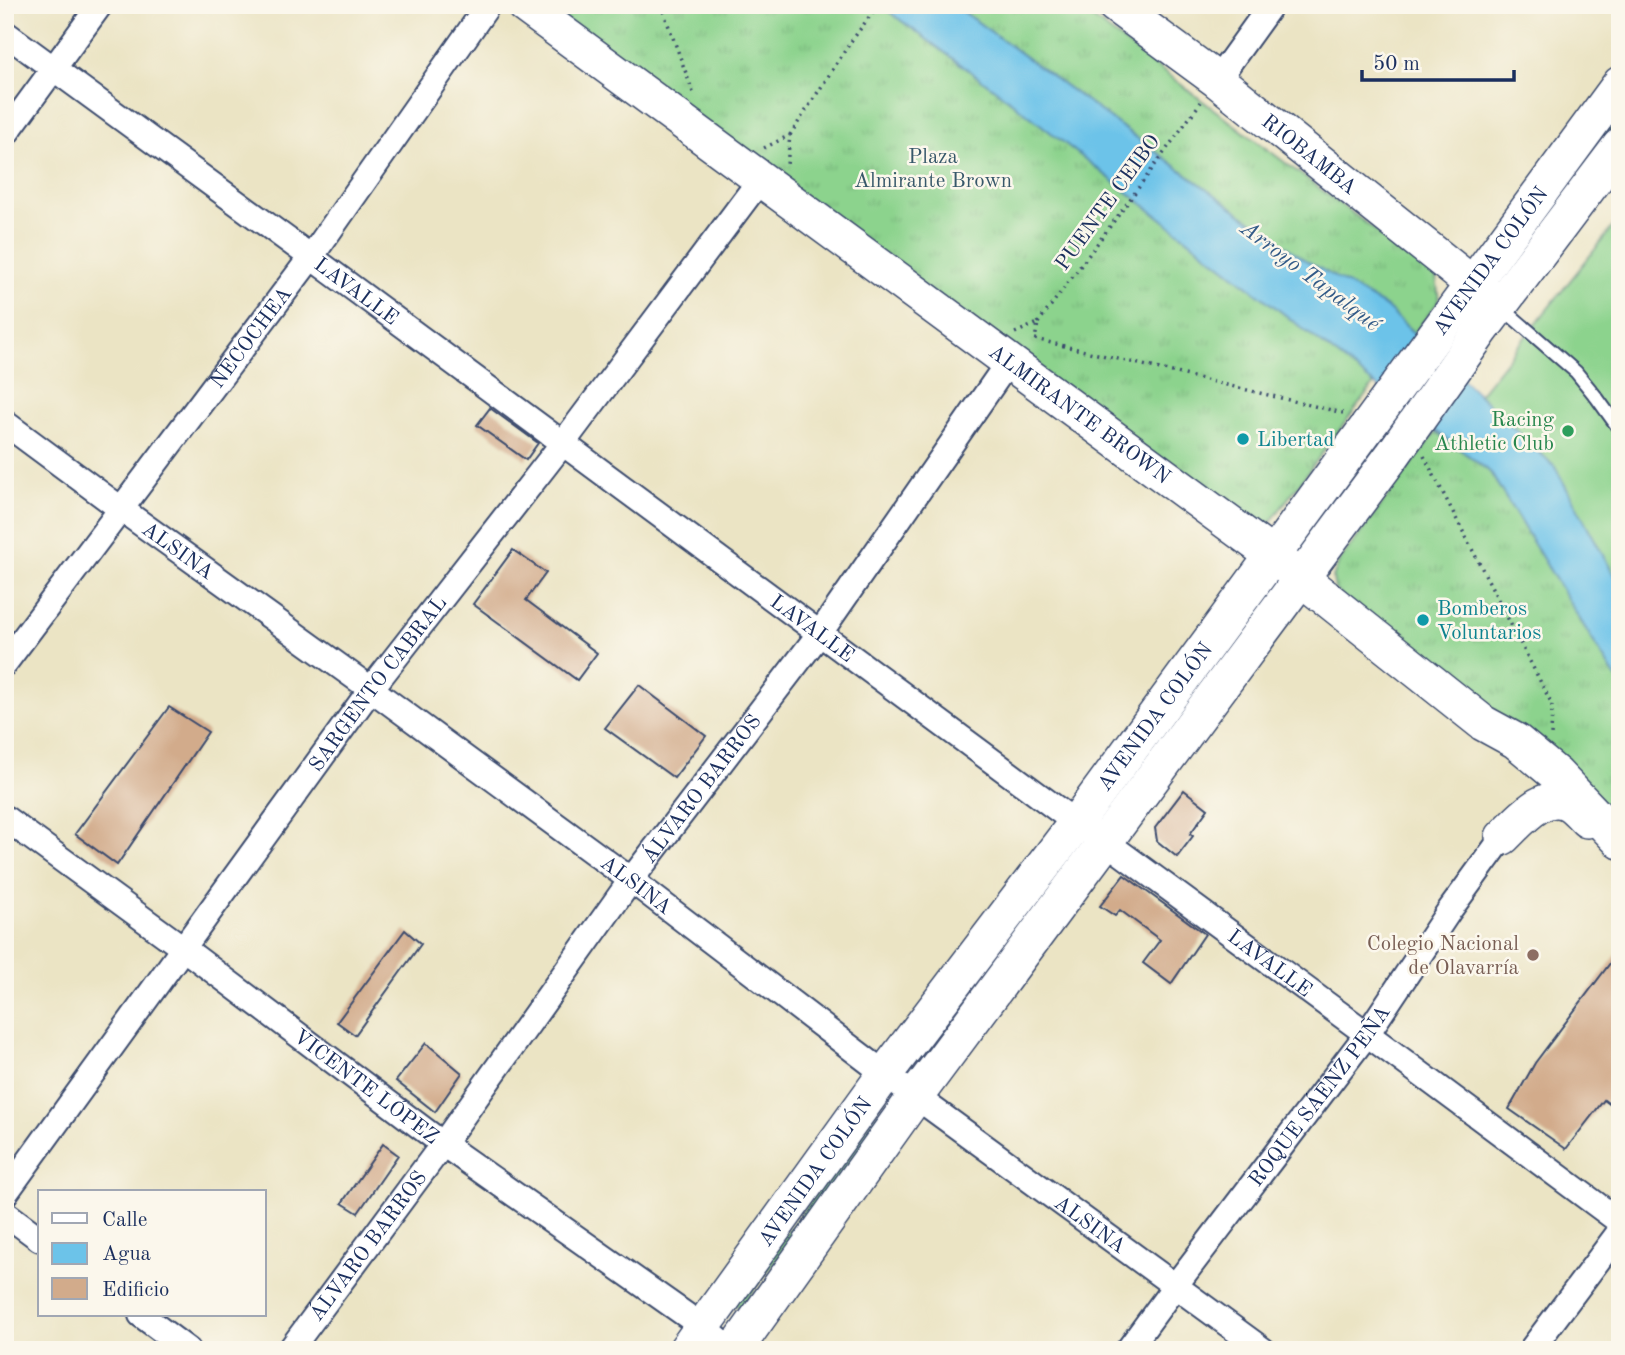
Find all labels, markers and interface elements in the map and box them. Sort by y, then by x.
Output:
scale bar [1362,38,1515,82]
text: 50 m [1373,54,1420,75]
street label: RIOBAMBA [1257,111,1360,199]
street label: PUENTE CEIBO [1052,131,1164,275]
park label: Plaza Almirante Brown [854,147,1012,192]
street label: AVENIDA COLÓN [1430,183,1553,340]
water label: Arroyo Tapalqué [1234,215,1386,338]
street label: LAVALLE [310,254,402,330]
street label: NECOCHEA [207,284,296,393]
street label: ALMIRANTE BROWN [984,341,1174,489]
place label: Racing Athletic Club [1434,410,1555,455]
marker: Racing Athletic Club [1560,423,1576,439]
place label: Libertad [1257,430,1334,451]
marker: Libertad [1235,431,1251,447]
street label: ALSINA [138,519,217,584]
street label: LAVALLE [766,591,857,667]
street label: SARGENTO CABRAL [306,593,451,776]
place label: Bomberos Voluntarios [1437,599,1541,644]
marker: Bomberos Voluntarios [1415,612,1431,628]
street label: AVENIDA COLÓN [1094,639,1217,795]
street label: ÁLVARO BARROS [636,711,766,868]
street label: ALSINA [596,852,675,919]
street label: LAVALLE [1223,926,1315,1002]
place label: Colegio Nacional de Olavarría [1367,934,1519,979]
marker: Colegio Nacional de Olavarría [1525,947,1541,963]
street label: ROQUE SÁENZ PEÑA [1246,1002,1395,1191]
street label: VICENTE LÓPEZ [289,1026,442,1149]
street label: AVENIDA COLÓN [755,1094,877,1251]
street label: ÁLVARO BARROS [303,1167,431,1326]
legend [38,1190,266,1316]
street label: ALSINA [1050,1192,1129,1258]
text: Calle [102,1210,147,1231]
text: Agua [102,1244,151,1265]
text: Edificio [102,1280,170,1301]

